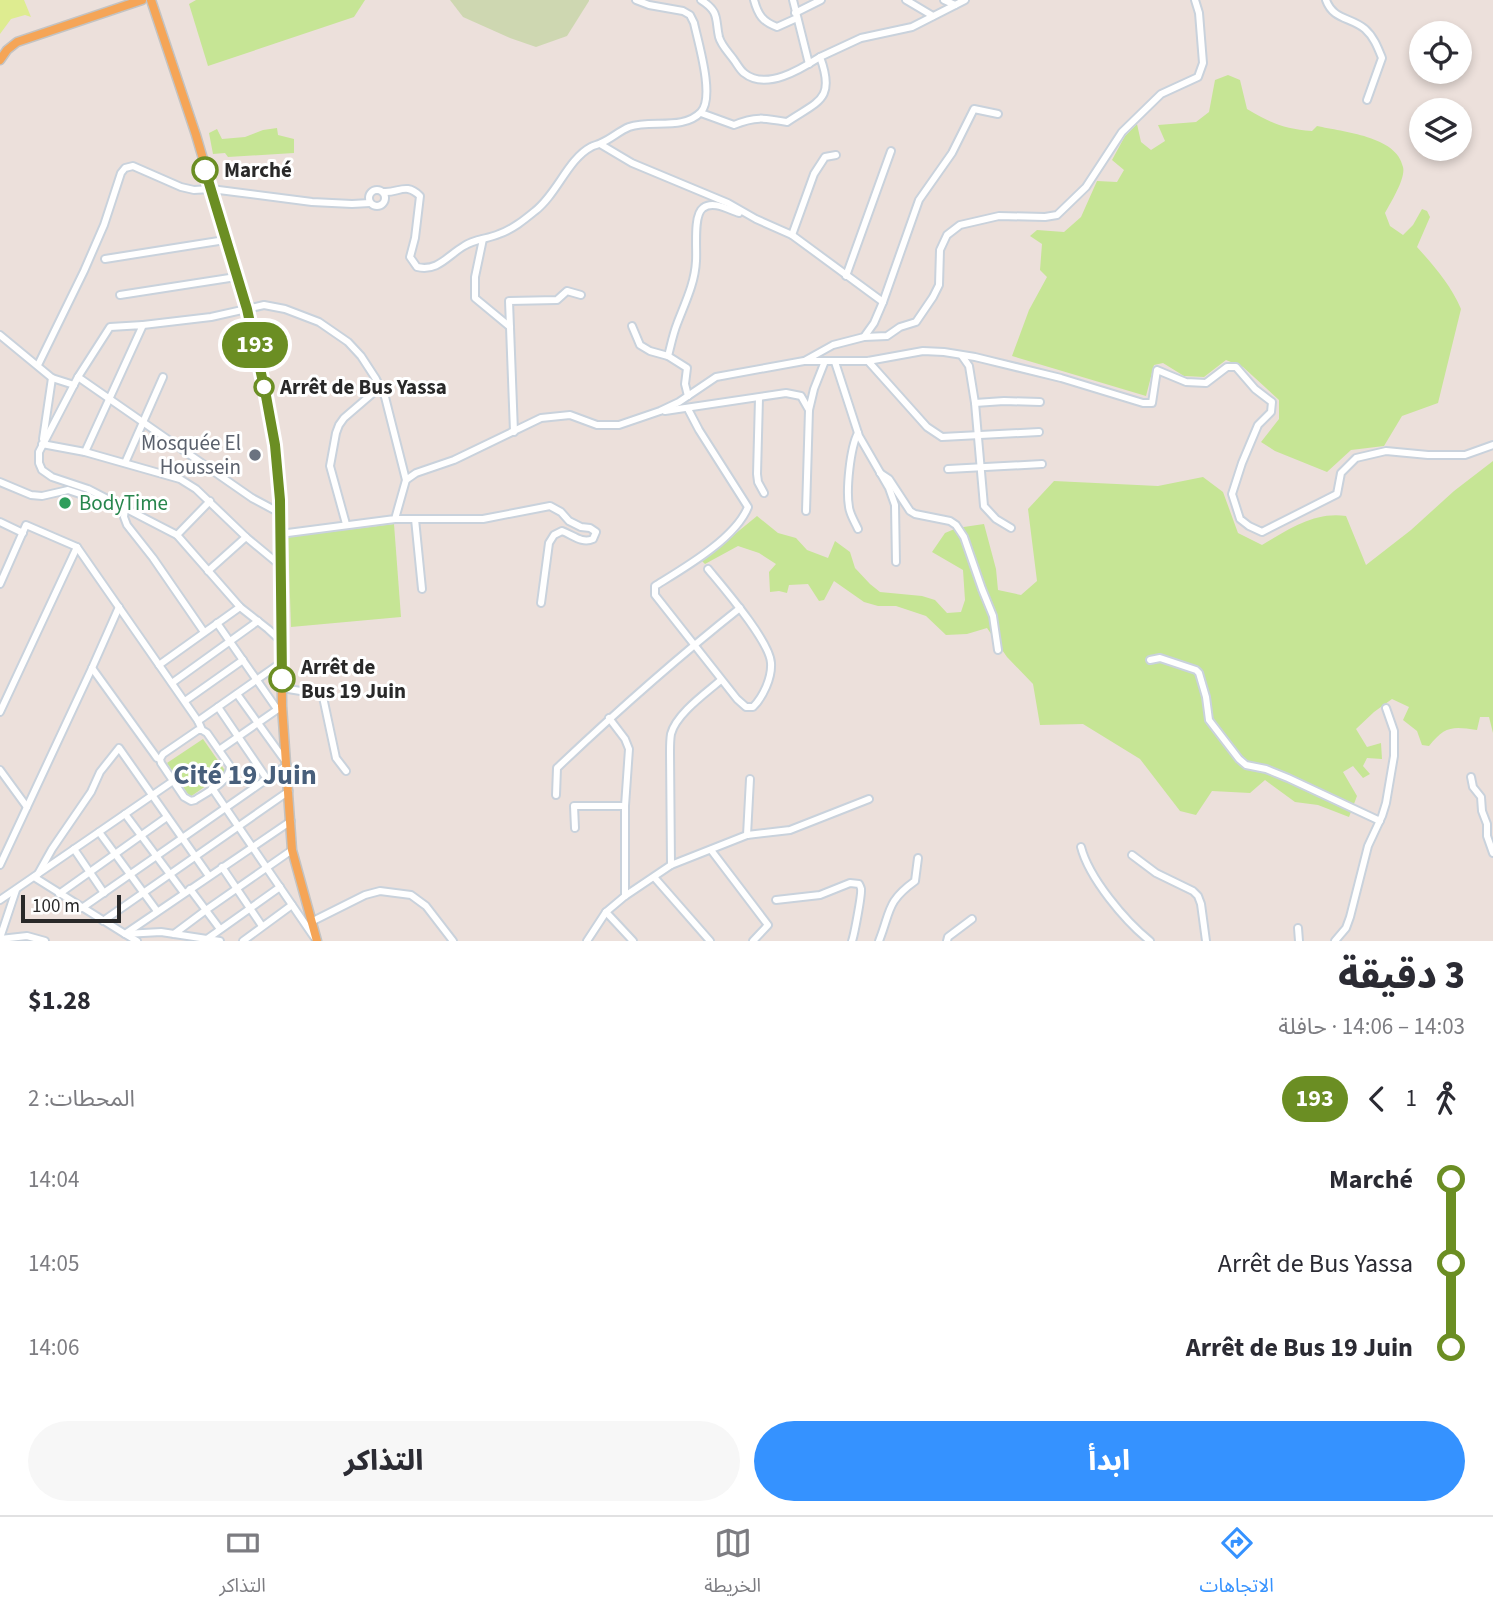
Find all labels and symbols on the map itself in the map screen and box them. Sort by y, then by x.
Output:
place label: Marché [224,155,292,185]
marker: Marché [192,157,218,183]
line badge: 193 [215,322,295,368]
place label: Arrêt de Bus Yassa [279,372,447,402]
marker: Arrêt de Bus Yassa [254,377,274,397]
place label: Mosquée El Houssein [141,428,241,482]
marker: Mosquée El Houssein [247,447,263,463]
place label: BodyTime [79,488,168,518]
marker: BodyTime [57,495,73,511]
place label: Arrêt de Bus 19 Juin [300,652,406,706]
marker: Arrêt de Bus 19 Juin [269,666,295,692]
district label: Cité 19 Juin [173,755,317,795]
scale bar [21,892,121,924]

